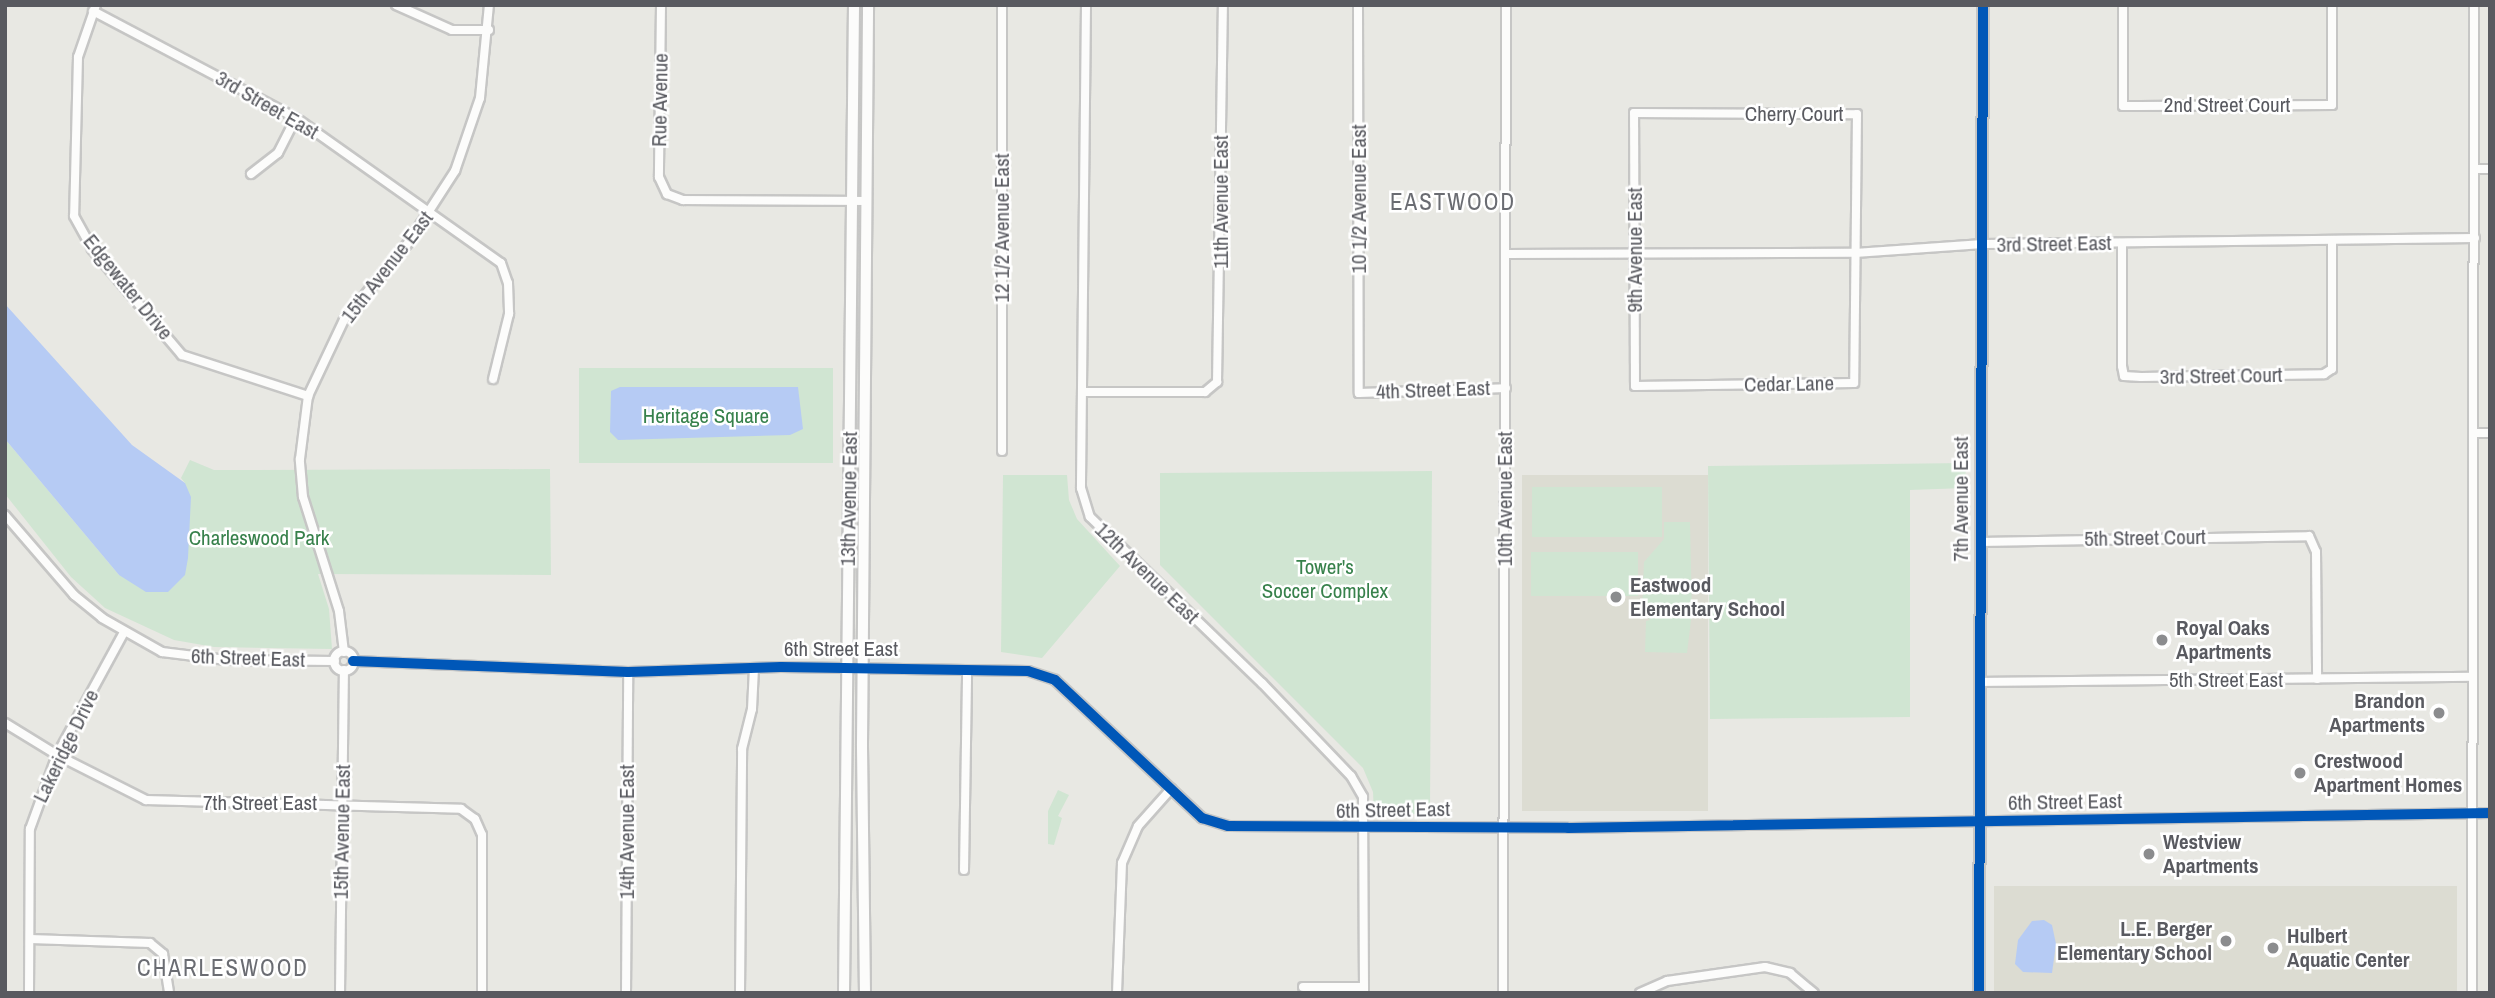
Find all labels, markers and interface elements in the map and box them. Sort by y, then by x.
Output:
street label: Rue Avenue [647,53,673,147]
street label: 3rd Street East [211,65,323,145]
street label: 2nd Street Court [2164,92,2290,118]
street label: Cherry Court [1745,101,1843,127]
street label: 10 1/2 Avenue East [1346,124,1372,274]
street label: 11th Avenue East [1208,135,1234,269]
street label: 12 1/2 Avenue East [989,153,1015,303]
street label: 9th Avenue East [1622,187,1648,313]
district label: EASTWOOD [1391,188,1515,216]
street label: 15th Avenue East [335,206,439,328]
street label: Edgewater Drive [78,229,178,345]
street label: 3rd Street East [1996,230,2112,258]
street label: 3rd Street Court [2160,362,2282,390]
street label: Cedar Lane [1744,371,1834,397]
street label: 4th Street East [1376,375,1490,405]
park label: Heritage Square [643,403,769,429]
street label: 13th Avenue East [835,431,863,567]
street label: 10th Avenue East [1492,431,1518,567]
street label: 7th Avenue East [1948,436,1974,562]
street label: 12th Avenue East [1089,517,1205,629]
street label: 5th Street Court [2084,524,2206,552]
park label: Charleswood Park [189,525,329,551]
park label: Tower's Soccer Complex [1262,554,1388,604]
place label: Eastwood Elementary School [1630,572,1785,622]
marker: Eastwood Elementary School [1608,589,1624,605]
place label: Royal Oaks Apartments [2176,615,2272,665]
marker: Royal Oaks Apartments [2154,632,2170,648]
street label: 6th Street East [784,636,898,662]
street label: 6th Street East [191,643,305,673]
street label: 5th Street East [2169,667,2283,693]
street label: Lakeridge Drive [28,685,104,807]
place label: Brandon Apartments [2329,688,2425,738]
marker: Brandon Apartments [2431,705,2447,721]
place label: Crestwood Apartment Homes [2314,748,2462,798]
street label: 15th Avenue East [328,764,356,900]
street label: 14th Avenue East [614,764,640,900]
marker: Crestwood Apartment Homes [2292,765,2308,781]
street label: 6th Street East [2008,788,2122,816]
street label: 7th Street East [203,790,317,816]
street label: 6th Street East [1336,796,1450,824]
place label: Westview Apartments [2163,829,2259,879]
marker: Westview Apartments [2141,846,2157,862]
place label: L.E. Berger Elementary School [2057,916,2212,966]
place label: Hulbert Aquatic Center [2287,923,2409,973]
marker: L.E. Berger Elementary School [2218,933,2234,949]
marker: Hulbert Aquatic Center [2265,940,2281,956]
district label: CHARLESWOOD [138,954,308,982]

